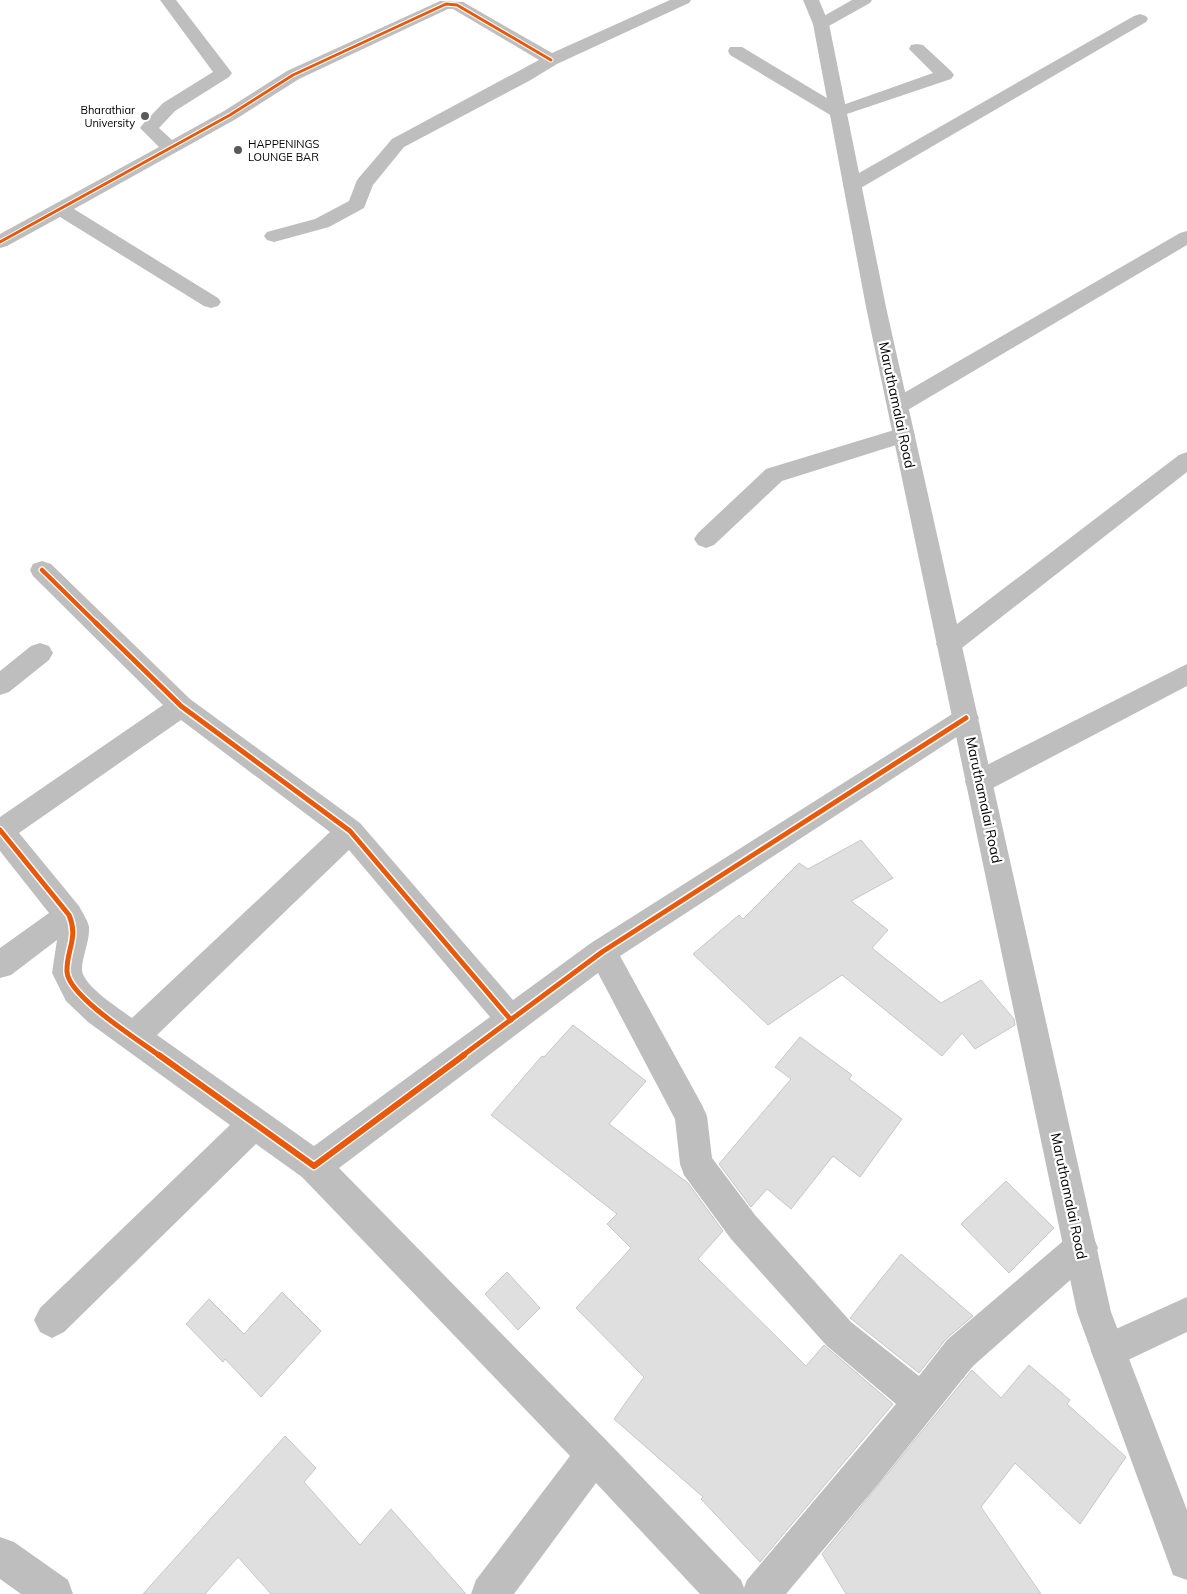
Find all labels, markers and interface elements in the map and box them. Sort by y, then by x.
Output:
place label: Bharathiar University [80,103,135,130]
marker: Bharathiar University [139,110,151,122]
place label: HAPPENINGS LOUNGE BAR [248,137,320,164]
marker: HAPPENINGS LOUNGE BAR [232,144,244,156]
street label: Maruthamalai Road [875,340,919,470]
street label: Maruthamalai Road [962,735,1006,865]
street label: Maruthamalai Road [1047,1131,1091,1261]

